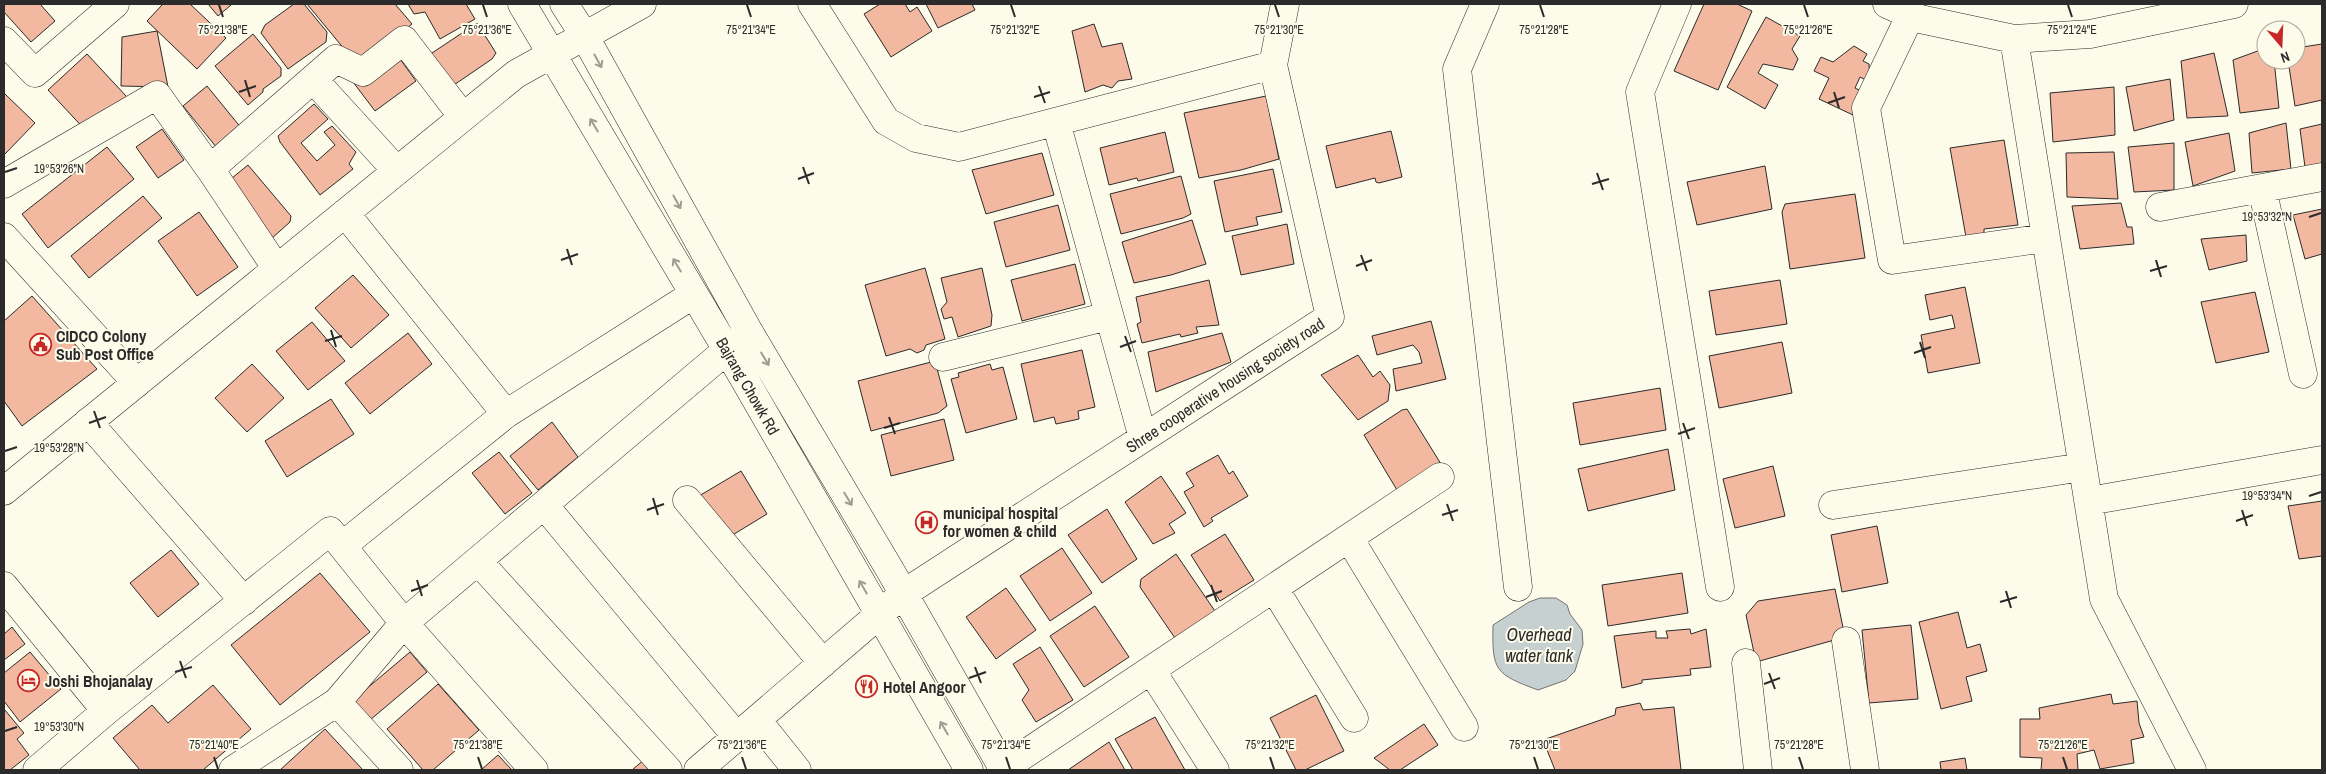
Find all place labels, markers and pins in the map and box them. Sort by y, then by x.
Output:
place label: CIDCO Colony Sub Post Office [56,325,154,365]
public building icon: CIDCO Colony Sub Post Office [28,333,52,357]
place label: municipal hospital for women & child [943,502,1058,542]
hospital icon: municipal hospital for women & child [915,510,939,534]
hotel icon: Joshi Bhojanalay [17,669,41,693]
place label: Joshi Bhojanalay [45,670,154,692]
restaurant icon: Hotel Angoor [855,675,879,699]
place label: Hotel Angoor [883,676,967,698]

